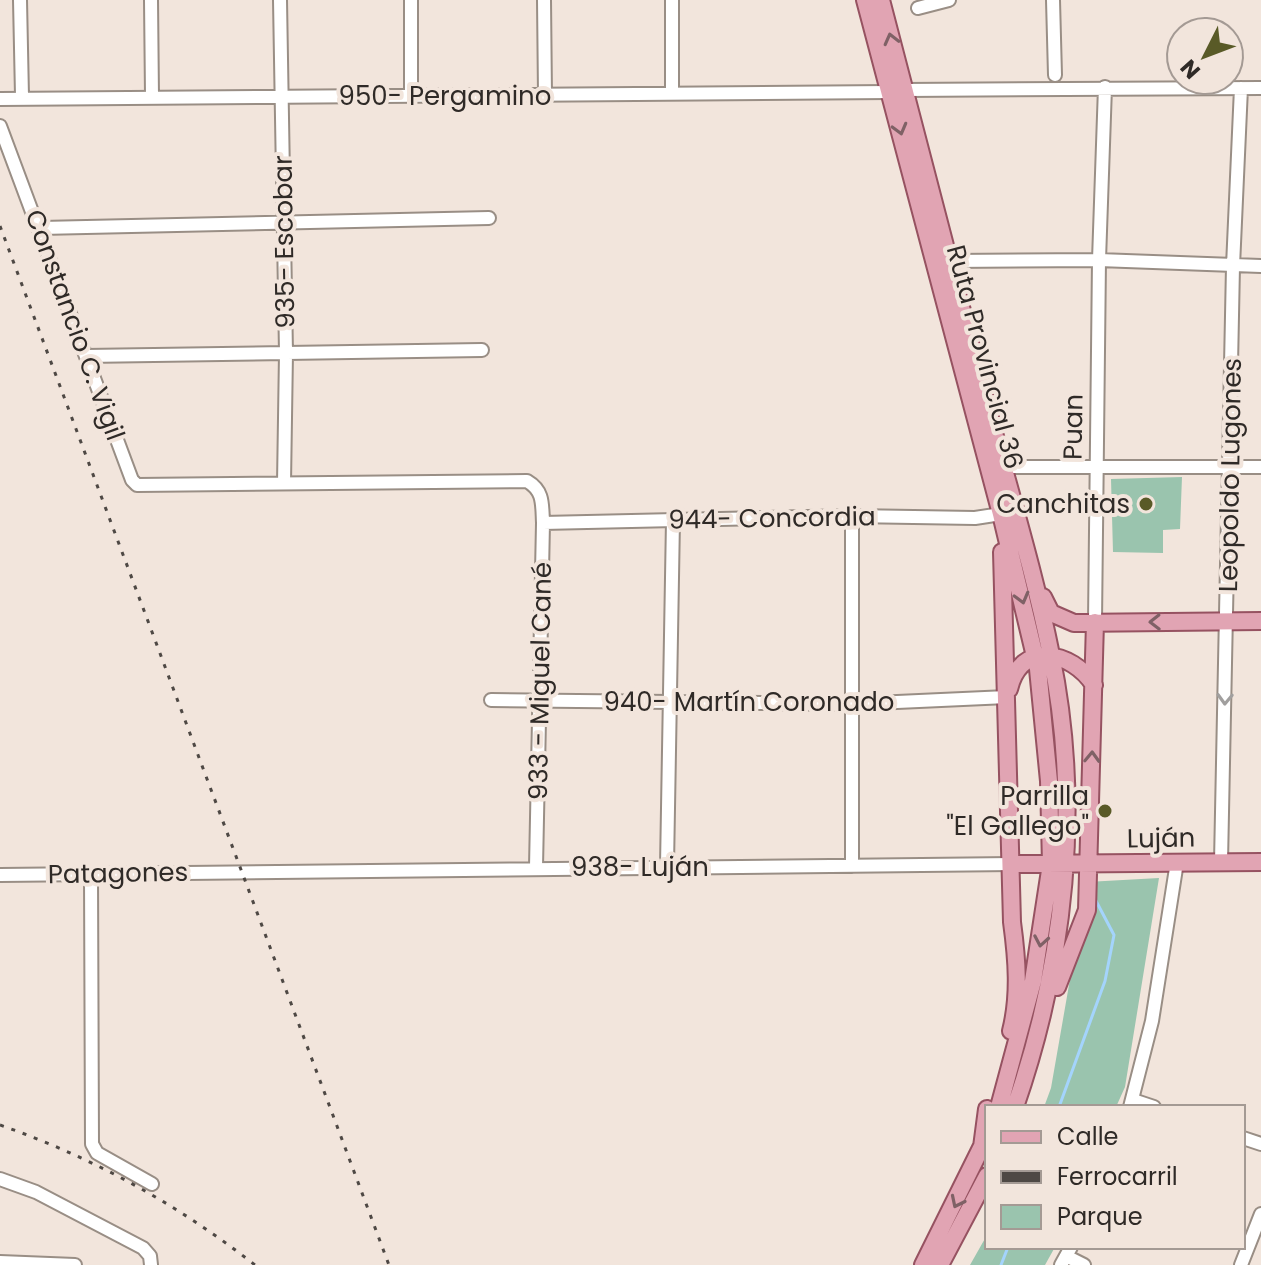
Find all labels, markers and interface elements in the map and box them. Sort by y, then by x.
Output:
north arrow [1165,16,1245,96]
one-way arrow [883,33,900,46]
text: N [1173,53,1208,86]
street label: 950- Pergamino [339,78,551,114]
one-way arrow [890,122,907,136]
street label: 935- Escobar [264,155,304,329]
street label: Constancio C. Vigil [16,205,134,445]
street label: Ruta Provincial 36 [938,241,1032,473]
street label: Leopoldo Lugones [1210,358,1250,592]
street label: Puan [1054,394,1092,460]
place label: Canchitas [996,486,1130,522]
marker: Canchitas [1137,495,1155,513]
street label: 944- Concordia [668,498,876,538]
street label: 933 - Miguel Cané [520,562,560,800]
one-way arrow [1013,590,1029,604]
one-way arrow [1148,613,1161,631]
street label: 940- Martín Coronado [604,684,894,720]
one-way arrow [1217,693,1234,706]
one-way arrow [1084,750,1101,763]
place label: Parrilla "El Gallego" [946,778,1089,844]
marker: Parrilla "El Gallego" [1096,802,1114,820]
street label: Luján [1126,819,1196,857]
street label: 938- Luján [571,849,709,885]
street label: Patagones [48,854,188,892]
one-way arrow [1033,934,1050,948]
legend [985,1105,1245,1249]
text: Calle [1057,1120,1118,1153]
text: Ferrocarril [1057,1160,1178,1193]
one-way arrow [951,1193,967,1208]
text: Parque [1057,1200,1143,1233]

